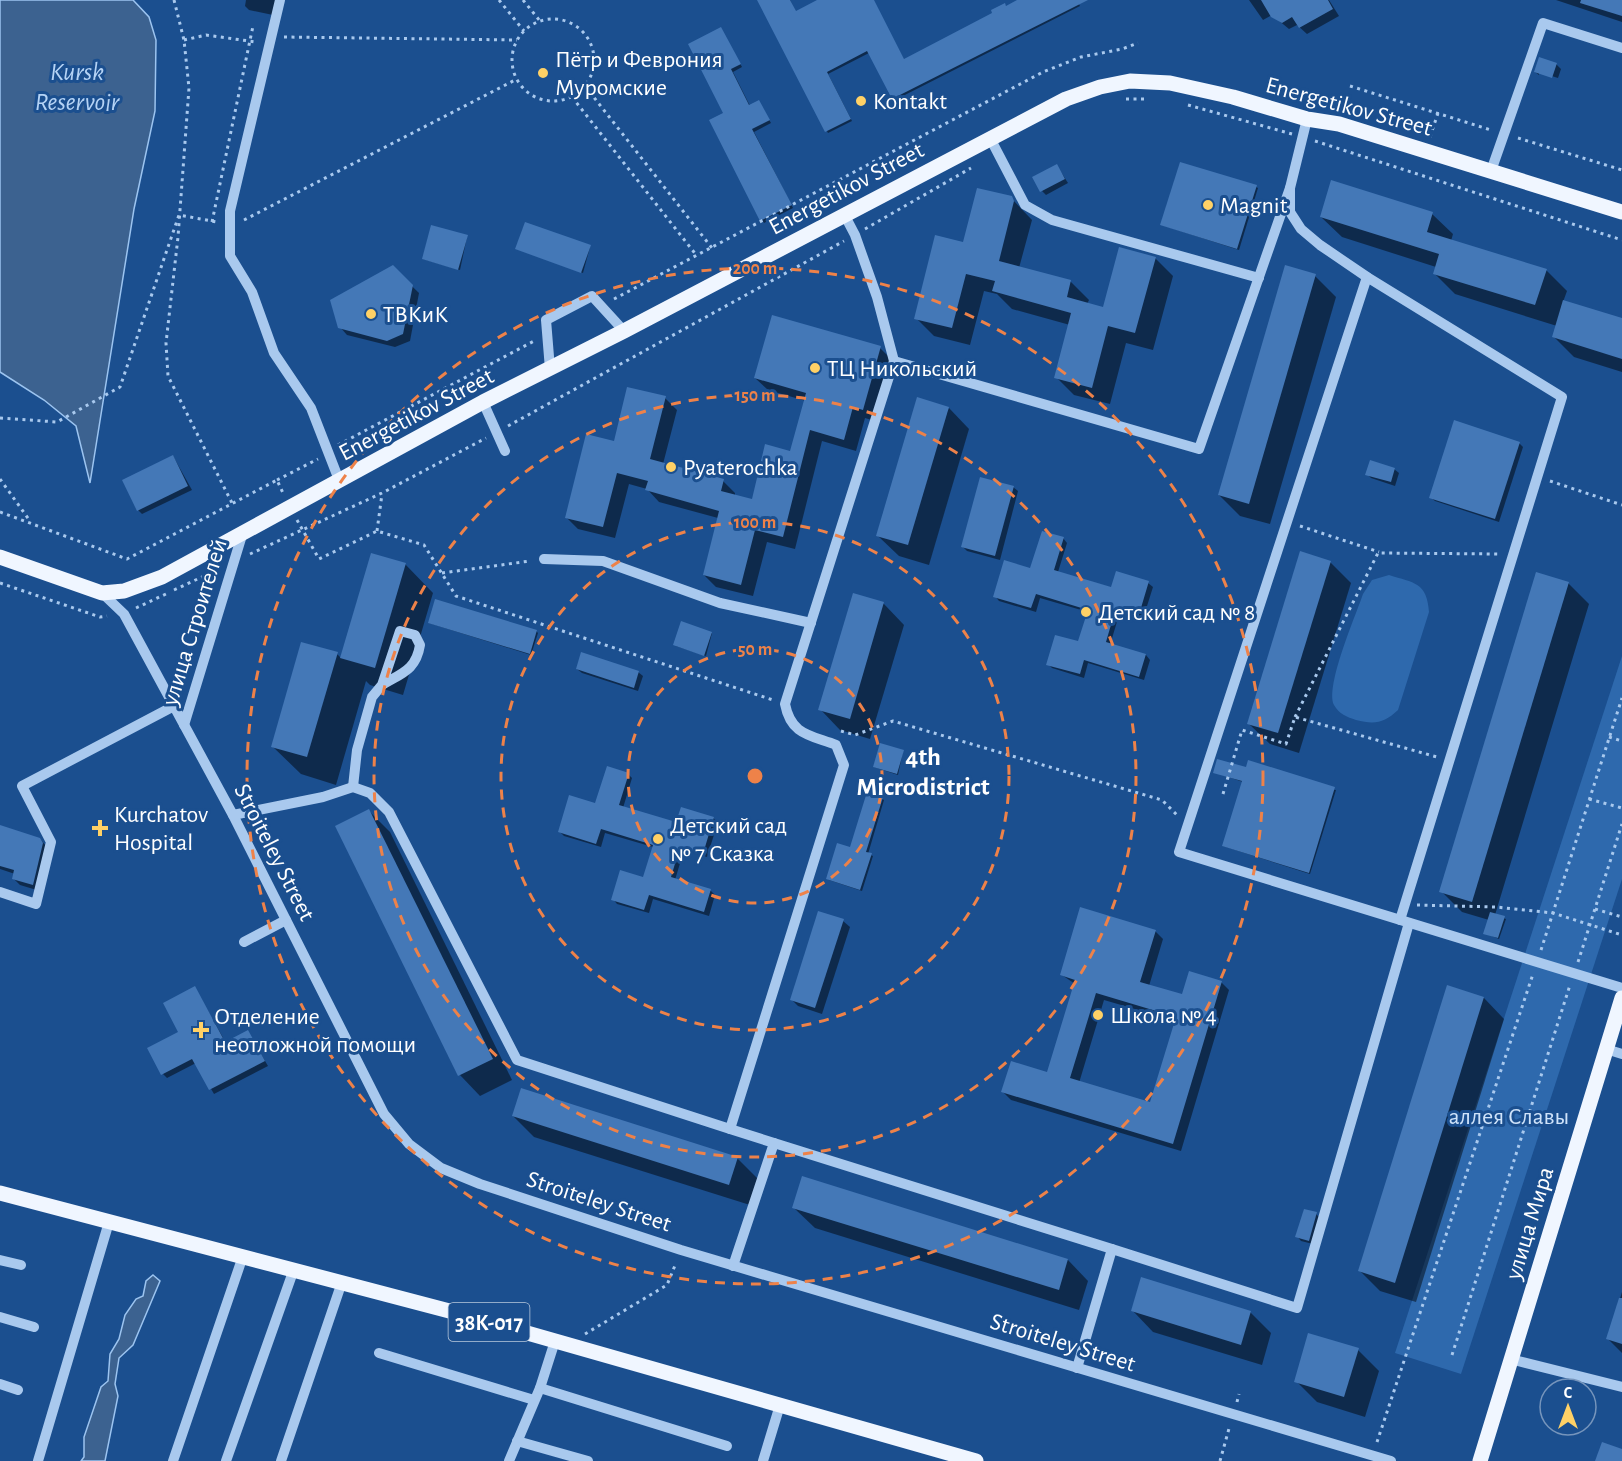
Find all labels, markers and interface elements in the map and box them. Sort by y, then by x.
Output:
place label: Пётр и Феврония Муромские [555,48,723,100]
water label: Kursk Reservoir [35,59,121,115]
marker: Пётр и Феврония Муромские [536,66,550,80]
street label: Energetikov Street [1263,73,1435,141]
place label: Kontakt [873,90,947,114]
marker: Kontakt [854,94,868,108]
street label: Energetikov Street [765,138,928,240]
place label: Magnit [1220,194,1288,218]
marker: Magnit [1201,198,1215,212]
text: 200 m [733,260,777,278]
place label: ТВКиК [383,303,448,327]
marker: ТВКиК [364,307,378,321]
place label: ТЦ Никольский [827,357,977,381]
marker: ТЦ Никольский [808,361,822,375]
street label: Energetikov Street [335,364,498,466]
text: 150 m [735,387,775,405]
place label: Pyaterochka [683,456,798,480]
marker: Pyaterochka [664,460,678,474]
text: 100 m [734,514,776,532]
street label: улица Строителей [158,536,232,710]
place label: Детский сад № 8 [1098,601,1255,625]
marker: Детский сад № 8 [1079,605,1093,619]
text: 50 m [738,641,772,659]
district label: 4th Microdistrict [856,744,990,800]
centre of rings [745,766,765,786]
street label: Stroiteley Street [229,780,319,925]
place label: Kurchatov Hospital [114,803,208,855]
place label: Детский сад № 7 Сказка [670,814,787,866]
marker: Kurchatov Hospital [91,819,109,837]
marker: Детский сад № 7 Сказка [651,832,665,846]
place label: Школа № 4 [1110,1004,1217,1028]
place label: Отделение неотложной помощи [214,1005,416,1057]
marker: Школа № 4 [1091,1008,1105,1022]
marker: Отделение неотложной помощи [192,1021,210,1039]
park label: аллея Славы [1449,1105,1569,1129]
street label: улица Мира [1501,1164,1558,1283]
street label: Stroiteley Street [523,1167,674,1237]
road number: 38К-017 [448,1303,530,1341]
street label: Stroiteley Street [987,1309,1138,1377]
north arrow [1538,1377,1598,1437]
text: С [1564,1385,1573,1401]

